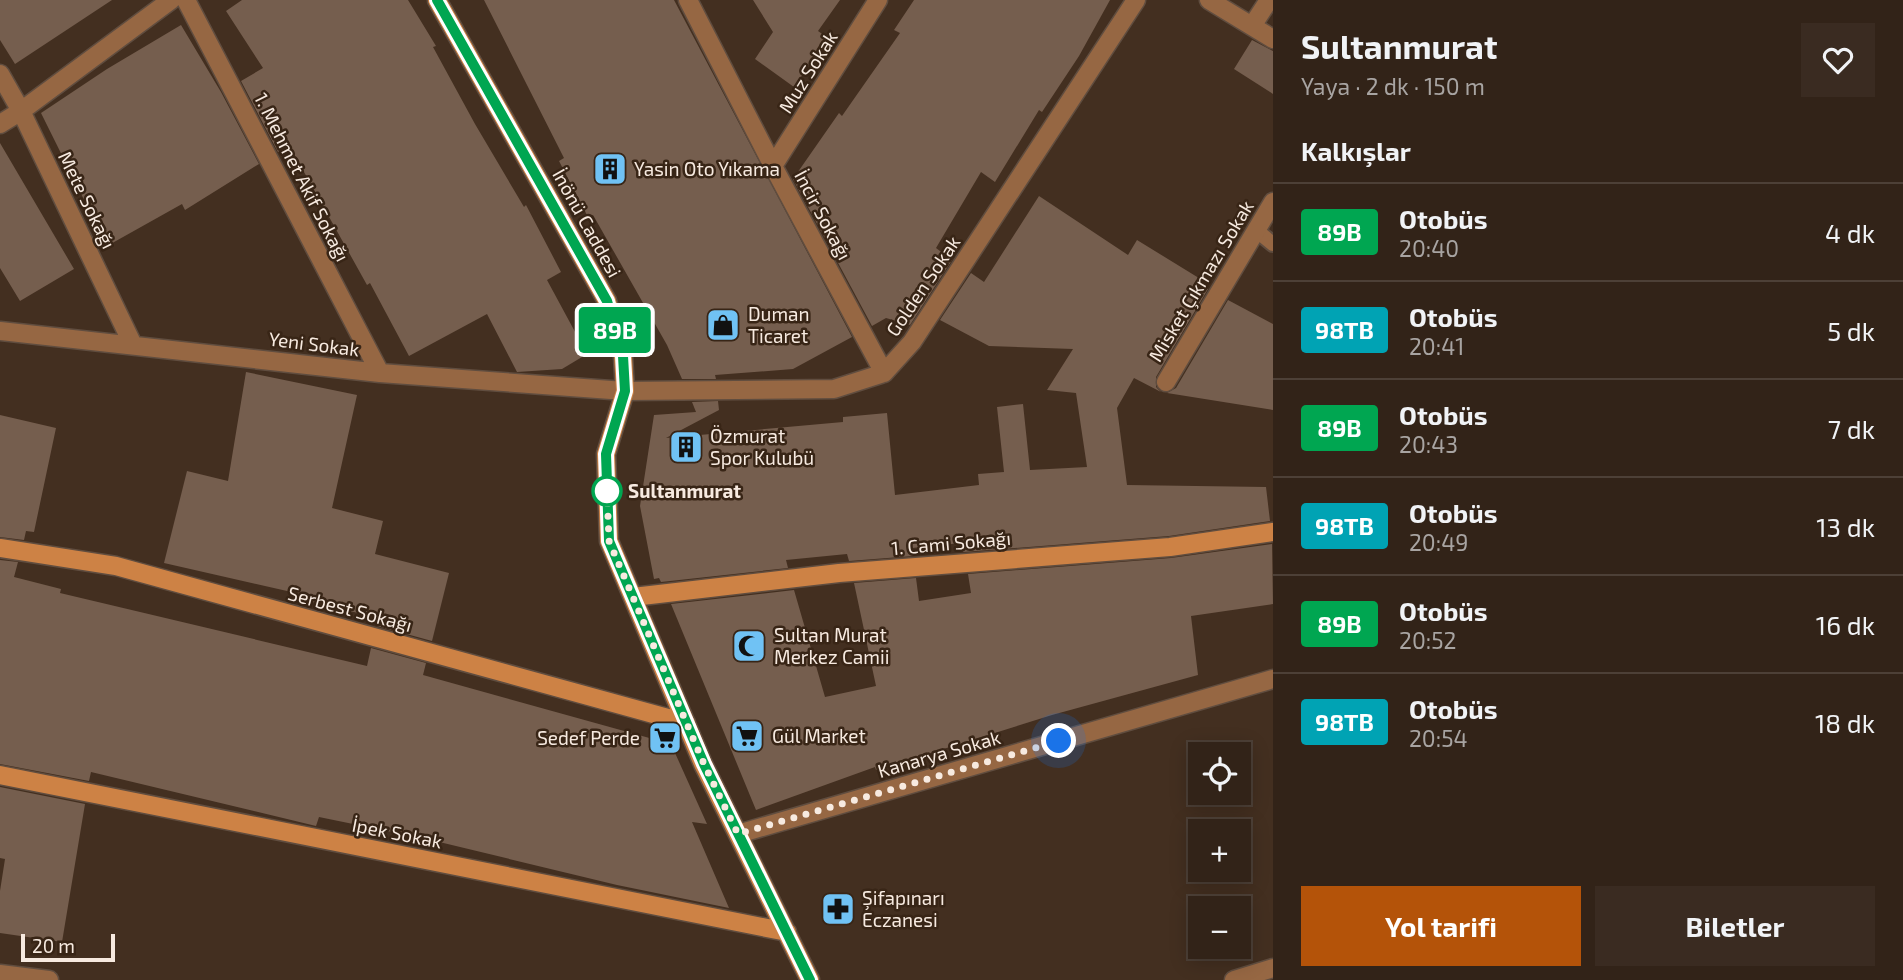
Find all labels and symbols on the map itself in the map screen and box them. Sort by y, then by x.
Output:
street label: Muz Sokak [773,26,842,117]
street label: 1. Mehmet Akif Sokağı [250,89,355,265]
street label: Mete Sokağı [54,147,121,252]
building icon: Yasin Oto Yıkama [591,150,629,188]
place label: Yasin Oto Yıkama [634,157,780,180]
street label: İnönü Caddesi [548,164,627,281]
street label: İncir Sokağı [790,166,857,264]
street label: Misket Çıkmazı Sokak [1143,196,1259,366]
street label: Golden Sokak [881,231,965,340]
place label: Duman Ticaret [748,302,810,347]
shop icon: Duman Ticaret [704,306,742,344]
line badge: 89B [575,307,655,353]
street label: Yeni Sokak [267,327,361,361]
place label: Özmurat Spor Kulubü [710,424,814,469]
building icon: Özmurat Spor Kulubü [667,428,705,466]
marker: Sultanmurat [592,476,622,506]
place label: Sultanmurat [628,479,741,502]
street label: 1. Cami Sokağı [890,526,1012,559]
street label: Serbest Sokağı [286,581,415,636]
place label: Sultan Murat Merkez Camii [774,623,889,668]
mosque icon: Sultan Murat Merkez Camii [730,627,768,665]
supermarket icon: Gül Market [728,717,766,755]
supermarket icon: Sedef Perde [646,719,684,757]
your location [1041,723,1076,758]
place label: Gül Market [772,724,866,747]
street label: Kanarya Sokak [875,725,1003,782]
place label: Sedef Perde [537,726,640,749]
street label: İpek Sokak [350,813,444,853]
place label: Şifapınarı Eczanesi [862,886,945,931]
pharmacy icon: Şifapınarı Eczanesi [819,890,857,928]
scale bar [21,931,116,963]

